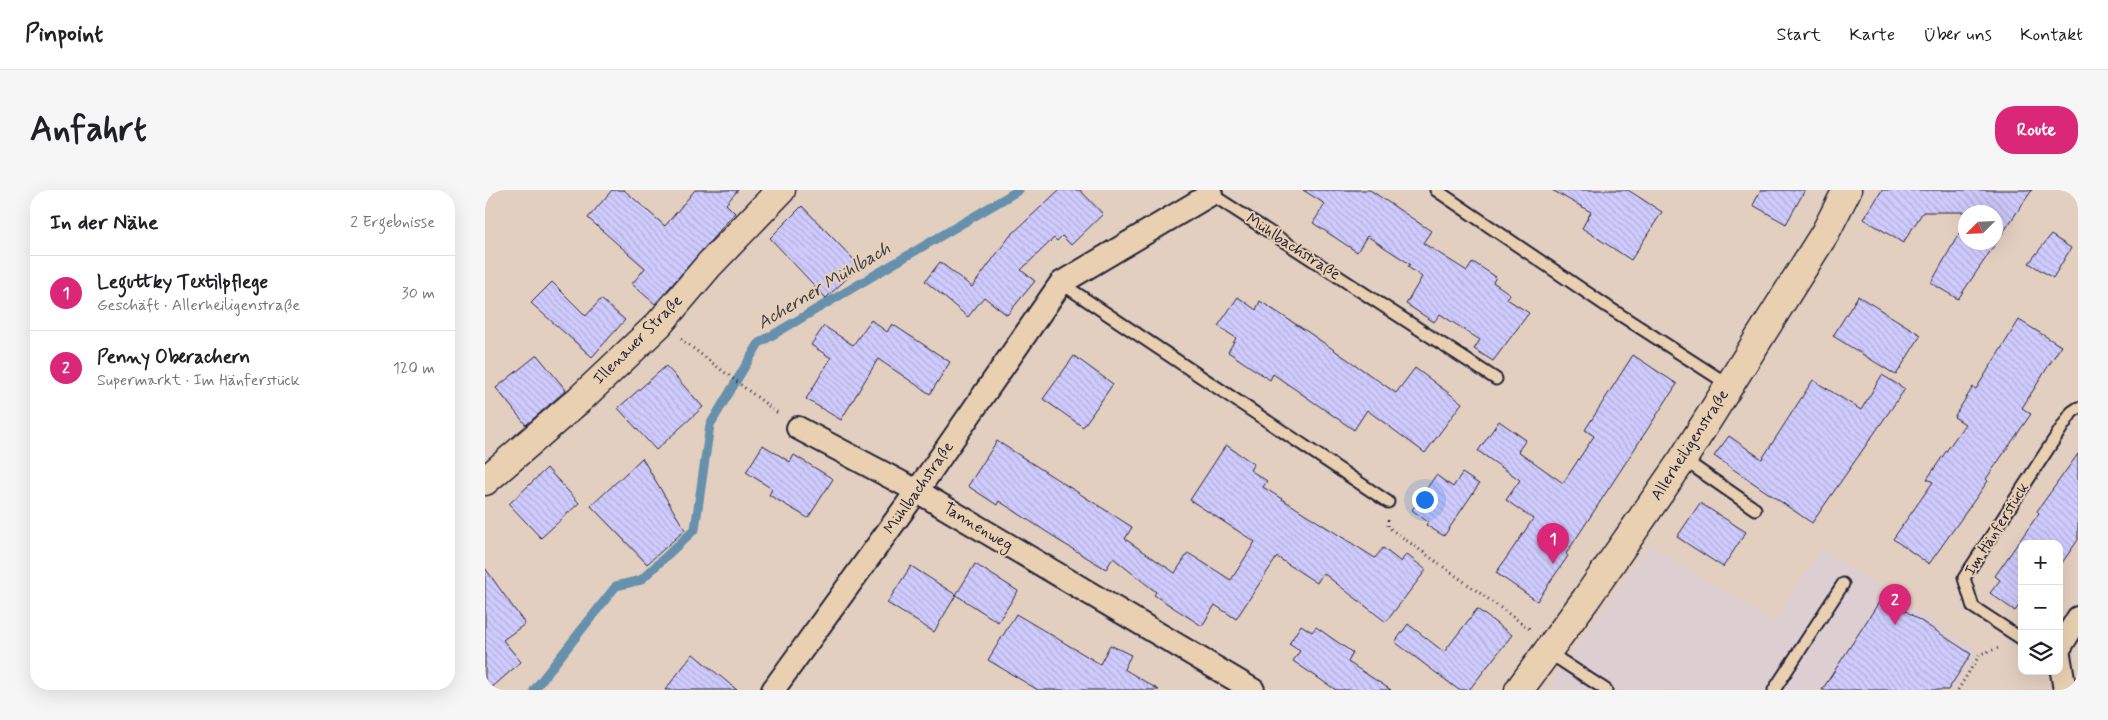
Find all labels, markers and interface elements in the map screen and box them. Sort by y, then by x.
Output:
text: Pinpoint [25,19,103,50]
text: Start [1777,23,1821,47]
text: Karte [1849,23,1895,47]
text: Über uns [1923,23,1992,47]
text: Kontakt [2020,23,2083,47]
button: Route [1995,106,2078,154]
text: Anfahrt [30,107,147,153]
north arrow [1958,205,2003,250]
text: In der Nähe [50,209,158,237]
street label: Mühlbachstraße [1242,209,1344,285]
text: 2 Ergebnisse [350,212,435,233]
water label: Acherner Mühlbach [753,237,895,335]
text: Leguttky Textilpflege [97,270,268,295]
text: 1 [62,283,70,304]
text: 30 m [402,283,435,304]
street label: Illenauer Straße [589,291,687,389]
text: Geschäft · Allerheiligenstraße [97,295,300,316]
text: Penny Oberachern [97,345,250,370]
text: 2 [62,358,70,379]
text: 120 m [393,358,435,379]
text: Supermarkt · Im Hänferstück [97,370,300,391]
street label: Allerheiligenstraße [1646,385,1734,505]
street label: Mühlbachstraße [879,437,959,539]
street label: Im Hänferstück [1960,478,2034,580]
your location [1412,487,1438,513]
street label: Tannenweg [939,498,1017,557]
pin: 1 [1537,523,1569,564]
map controls [2018,540,2063,675]
button: + [2018,540,2063,585]
pin: 2 [1879,584,1911,625]
button: − [2018,585,2063,630]
button: layers [2018,630,2063,675]

